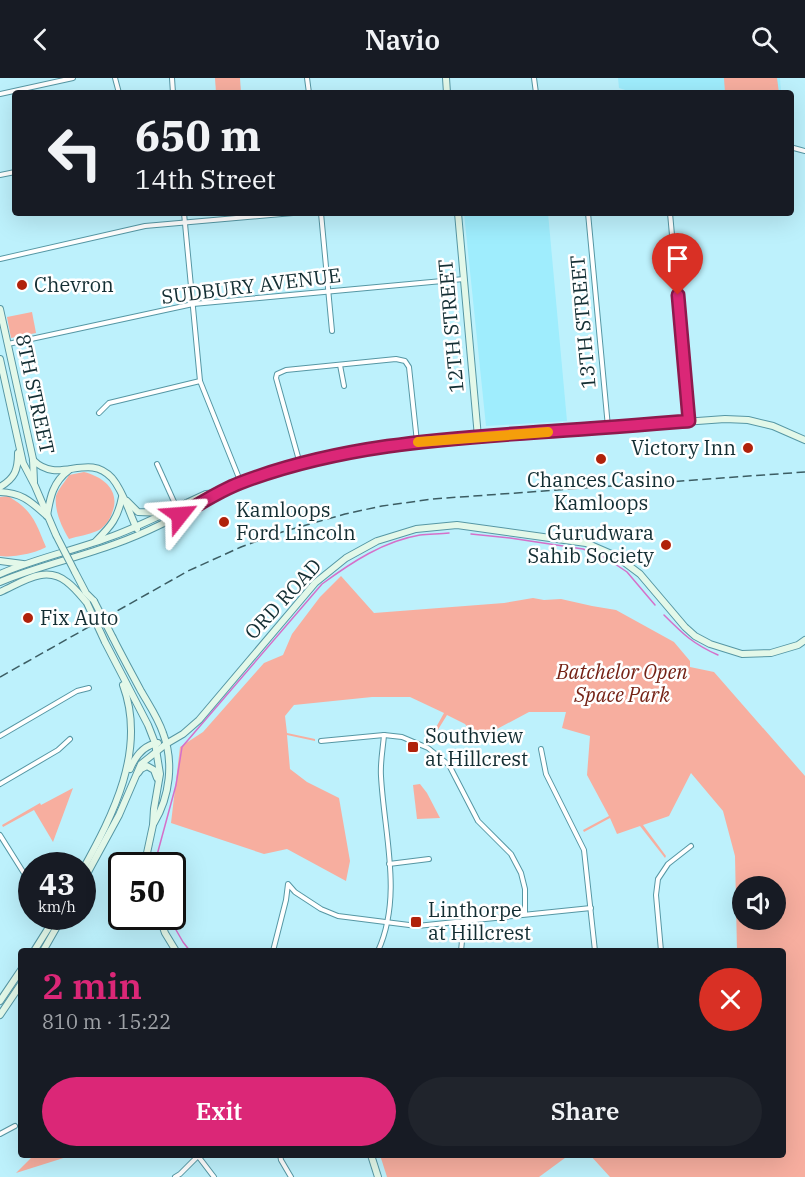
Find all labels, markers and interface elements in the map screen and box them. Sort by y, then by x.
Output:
text: Navio [365,22,440,57]
icon: back [24,23,57,56]
icon: search [748,23,781,56]
text: 650 m [135,108,261,163]
icon: left [36,114,114,192]
text: 14th Street [135,161,276,196]
pin [652,233,703,295]
icon: arrive [661,242,694,275]
street label: 13TH STREET [563,254,602,390]
street label: 12TH STREET [431,258,470,394]
street label: SUDBURY AVENUE [160,261,342,310]
place label: Chevron [34,271,114,298]
marker: Chevron [15,278,29,292]
street label: 8TH STREET [10,331,61,456]
place label: Victory Inn [631,434,736,461]
marker: Victory Inn [741,441,755,455]
marker: Chances Casino Kamloops [594,452,608,466]
place label: Chances Casino Kamloops [527,466,675,516]
position arrow [148,483,212,547]
place label: Kamloops Ford Lincoln [236,496,356,546]
marker: Kamloops Ford Lincoln [217,515,231,529]
place label: Gurudwara Sahib Society [528,519,654,569]
marker: Gurudwara Sahib Society [659,538,673,552]
street label: ORD ROAD [238,552,327,645]
place label: Fix Auto [40,604,118,631]
marker: Fix Auto [21,611,35,625]
park label: Batchelor Open Space Park [555,658,688,708]
place label: Southview at Hillcrest [425,722,528,772]
marker: Southview at Hillcrest [406,740,420,754]
speed limit sign: 50 [108,852,186,930]
text: 43 [39,864,75,903]
map controls [732,876,786,930]
button: sound [732,876,786,930]
place label: Linthorpe at Hillcrest [428,896,531,946]
text: km/h [38,897,76,916]
marker: Linthorpe at Hillcrest [409,915,423,929]
text: 2 min [42,962,142,1009]
button: close [699,968,762,1031]
text: 810 m · 15:22 [42,1008,171,1035]
button: Exit [42,1077,396,1146]
button: Share [408,1077,762,1146]

